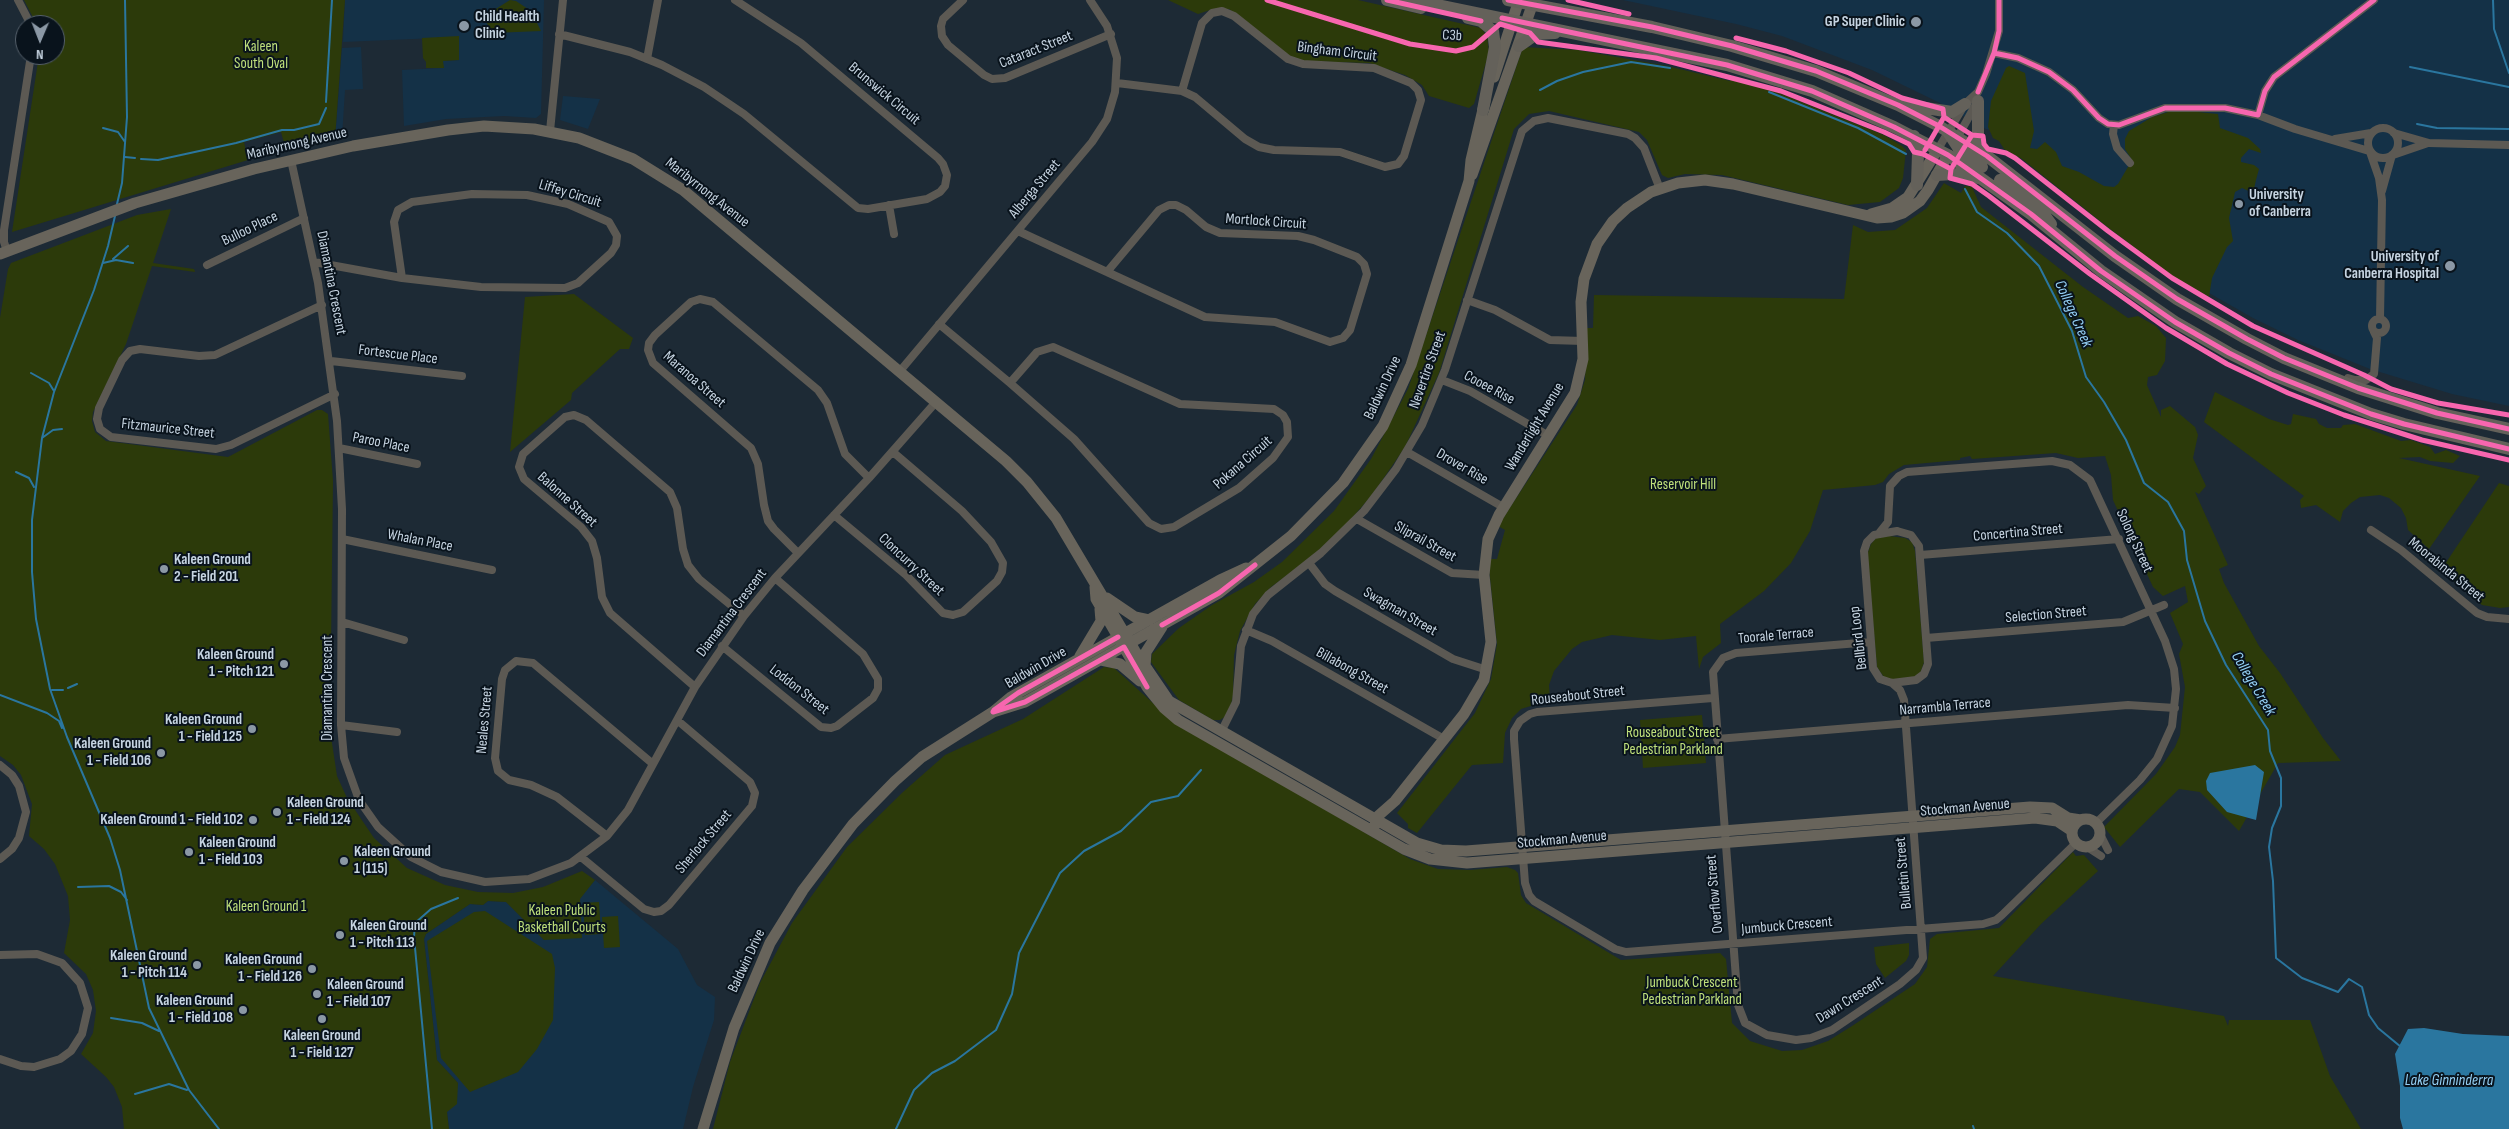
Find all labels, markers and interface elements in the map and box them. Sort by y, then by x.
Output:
place label: Child Health Clinic [475,8,540,43]
place label: GP Super Clinic [1825,13,1905,31]
north arrow [15,15,65,65]
marker: GP Super Clinic [1909,15,1923,29]
marker: Child Health Clinic [457,19,471,33]
street label: C3b [1442,26,1462,46]
street label: Cataract Street [997,27,1075,73]
park label: Kaleen South Oval [234,38,288,73]
street label: Bingham Circuit [1296,38,1378,66]
text: N [36,46,44,63]
street label: Brunswick Circuit [844,59,924,129]
street label: Maribyrnong Avenue [245,124,349,164]
street label: Maribyrnong Avenue [661,154,753,232]
street label: Alberga Street [1005,156,1065,222]
street label: Liffey Circuit [537,176,603,212]
place label: University of Canberra [2249,186,2311,221]
marker: University of Canberra [2233,198,2245,210]
street label: Bulloo Place [219,208,281,250]
street label: Mortlock Circuit [1225,210,1307,234]
street label: Diamantina Crescent [312,229,350,337]
place label: University of Canberra Hospital [2344,248,2439,283]
marker: University of Canberra Hospital [2443,259,2457,273]
water label: College Creek [2050,277,2096,351]
street label: Nevertire Street [1406,329,1450,411]
street label: Fortescue Place [357,341,439,369]
street label: Maranoa Street [659,348,729,412]
street label: Baldwin Drive [1361,353,1405,423]
street label: Cooee Rise [1460,367,1518,409]
street label: Wanderlight Avenue [1501,379,1569,475]
street label: Fitzmaurice Street [121,415,215,443]
street label: Paroo Place [351,429,411,457]
street label: Pokana Circuit [1210,432,1276,494]
street label: Drover Rise [1433,445,1491,489]
street label: Balonne Street [533,468,601,532]
park label: Reservoir Hill [1650,476,1716,494]
street label: Solong Street [2111,506,2157,576]
street label: Sliprail Street [1391,518,1459,566]
street label: Concertina Street [1972,520,2064,546]
street label: Whalan Place [386,526,454,556]
street label: Cloncurry Street [874,530,948,600]
street label: Moorabinda Street [2404,534,2488,606]
place label: Kaleen Ground 2 - Field 201 [174,551,251,586]
marker: Kaleen Ground 2 - Field 201 [158,563,170,575]
street label: Diamantina Crescent [693,565,771,661]
street label: Swagman Street [1360,584,1440,640]
street label: Selection Street [2005,602,2087,628]
street label: Bellbird Loop [1846,605,1872,671]
street label: Toorale Terrace [1737,624,1815,648]
street label: Diamantina Crescent [319,635,337,741]
street label: Baldwin Drive [1002,643,1070,693]
street label: Billabong Street [1313,644,1391,698]
place label: Kaleen Ground 1 - Pitch 121 [197,646,274,681]
water label: College Creek [2226,648,2280,720]
marker: Kaleen Ground 1 - Pitch 121 [278,658,290,670]
street label: Loddon Street [766,661,832,719]
street label: Rouseabout Street [1530,682,1626,710]
street label: Neales Street [473,685,497,755]
street label: Narrambla Terrace [1899,694,1991,720]
place label: Kaleen Ground 1 - Field 125 [165,711,242,746]
marker: Kaleen Ground 1 - Field 125 [246,723,258,735]
park label: Rouseabout Street Pedestrian Parkland [1623,724,1723,759]
place label: Kaleen Ground 1 - Field 106 [74,735,151,770]
marker: Kaleen Ground 1 - Field 106 [155,747,167,759]
place label: Kaleen Ground 1 - Field 124 [287,794,364,829]
street label: Stockman Avenue [1920,795,2010,821]
marker: Kaleen Ground 1 - Field 124 [271,806,283,818]
street label: Sherlock Street [672,806,736,878]
place label: Kaleen Ground 1 - Field 102 [100,811,243,829]
marker: Kaleen Ground 1 - Field 102 [247,814,259,826]
street label: Stockman Avenue [1517,827,1607,853]
place label: Kaleen Ground 1 - Field 103 [199,834,276,869]
street label: Bulletin Street [1892,836,1916,910]
place label: Kaleen Ground 1 (115) [354,843,431,878]
marker: Kaleen Ground 1 - Field 103 [183,846,195,858]
street label: Overflow Street [1703,854,1727,934]
marker: Kaleen Ground 1 (115) [338,855,350,867]
park label: Kaleen Ground 1 [226,898,306,916]
park label: Kaleen Public Basketball Courts [518,902,606,937]
street label: Jumbuck Crescent [1741,913,1833,939]
place label: Kaleen Ground 1 - Pitch 113 [350,917,427,952]
street label: Baldwin Drive [725,926,769,996]
marker: Kaleen Ground 1 - Pitch 113 [334,929,346,941]
place label: Kaleen Ground 1 - Pitch 114 [110,947,187,982]
place label: Kaleen Ground 1 - Field 126 [225,951,302,986]
marker: Kaleen Ground 1 - Pitch 114 [191,959,203,971]
marker: Kaleen Ground 1 - Field 126 [306,963,318,975]
street label: Dawn Crescent [1813,972,1887,1028]
park label: Jumbuck Crescent Pedestrian Parkland [1642,974,1742,1009]
place label: Kaleen Ground 1 - Field 107 [327,976,404,1011]
marker: Kaleen Ground 1 - Field 107 [311,988,323,1000]
place label: Kaleen Ground 1 - Field 108 [156,992,233,1027]
marker: Kaleen Ground 1 - Field 108 [237,1004,249,1016]
marker: Kaleen Ground 1 - Field 127 [316,1013,328,1025]
place label: Kaleen Ground 1 - Field 127 [284,1027,360,1062]
water label: Lake Ginninderra [2405,1071,2493,1091]

